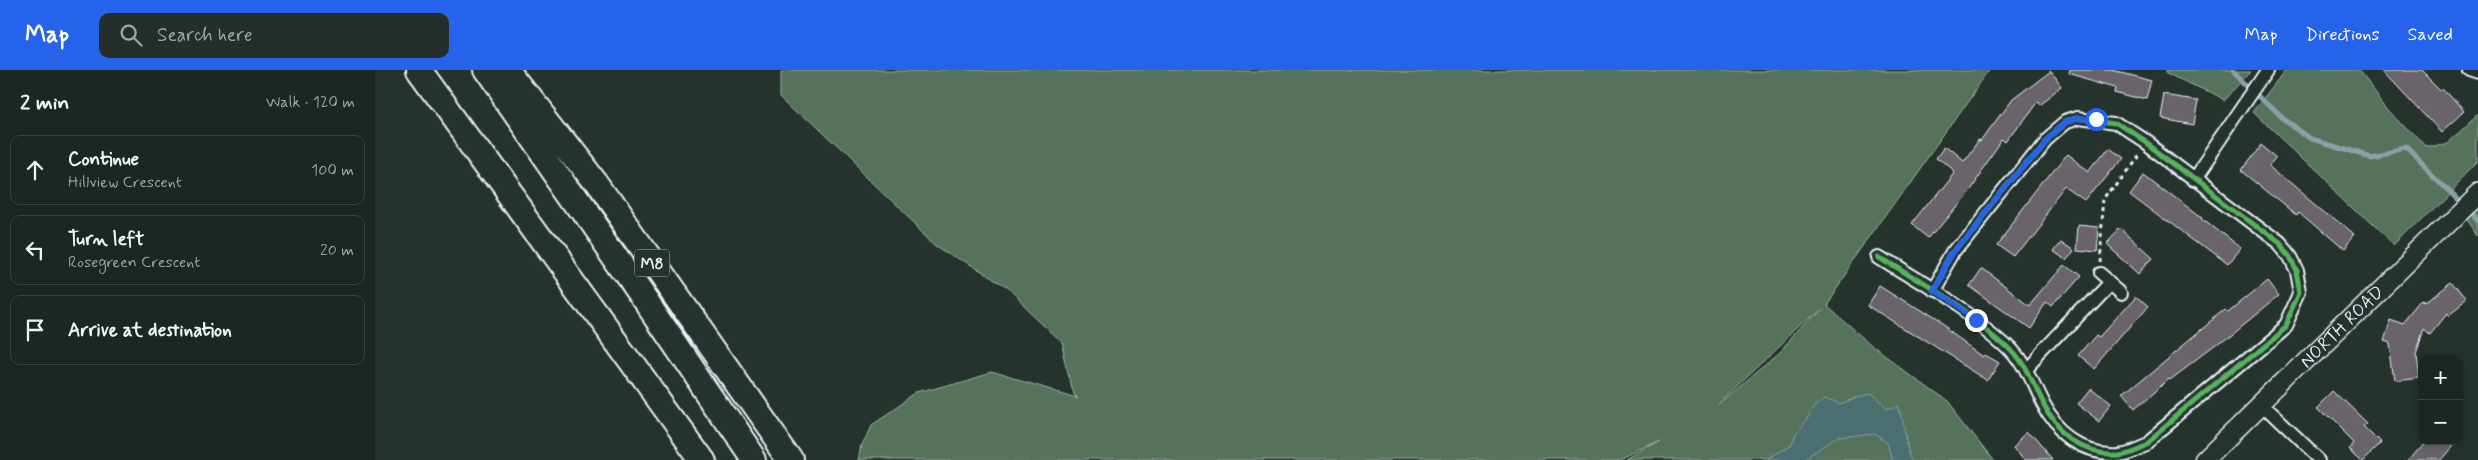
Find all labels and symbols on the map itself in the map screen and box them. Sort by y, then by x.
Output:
route start [2085,108,2108,131]
road number: M8 [635,250,669,277]
street label: NORTH ROAD [2295,281,2389,374]
route end [1965,309,1988,332]

